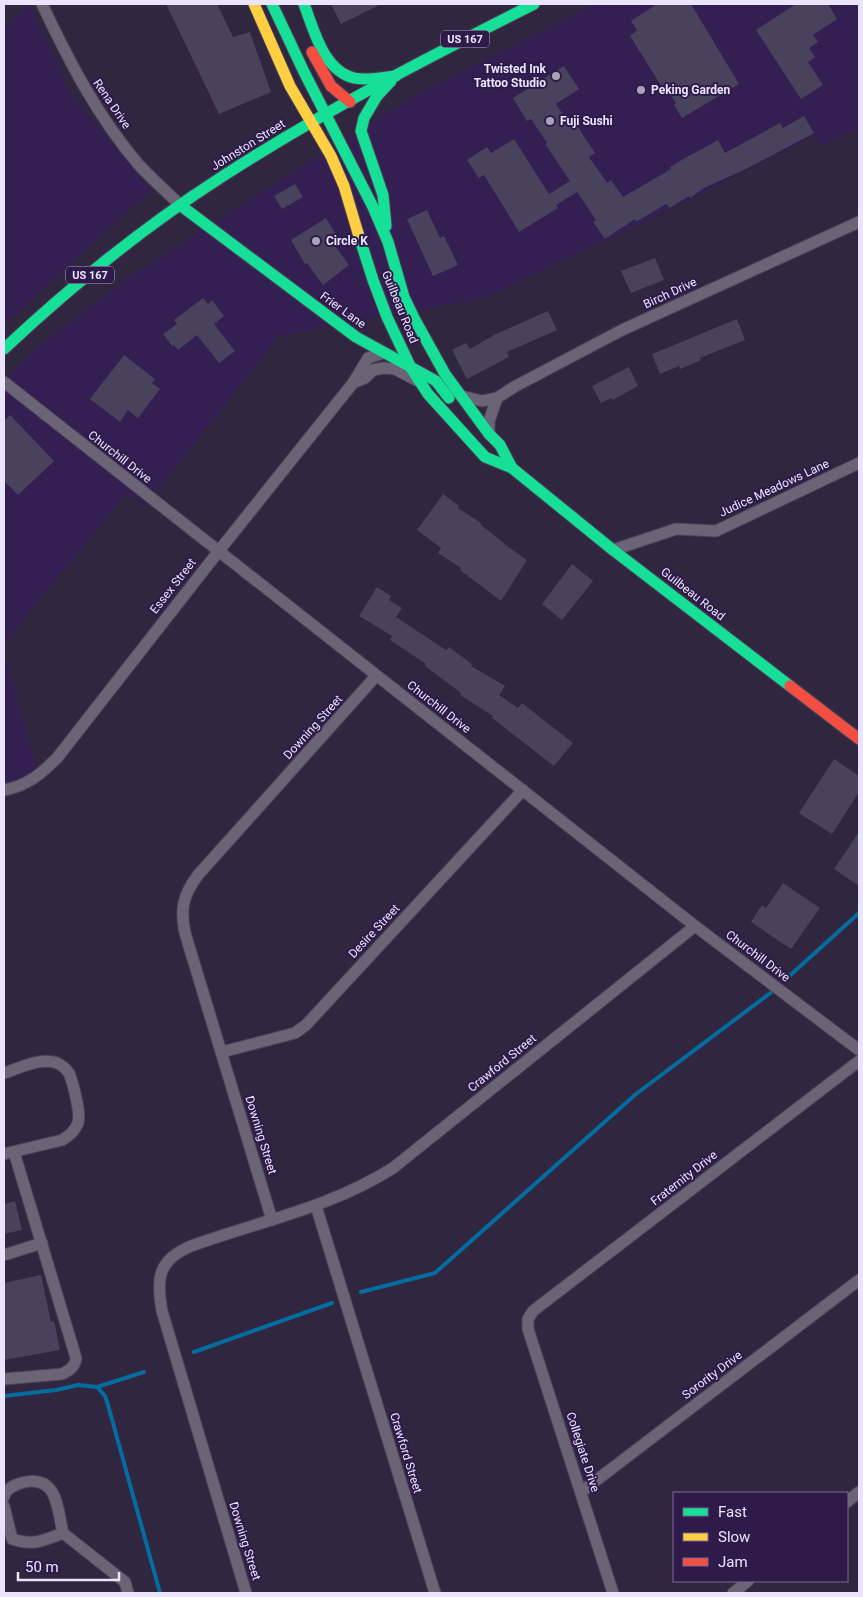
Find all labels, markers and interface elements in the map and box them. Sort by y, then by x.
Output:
road number: US 167 [441,30,489,48]
place label: Twisted Ink Tattoo Studio [474,62,547,90]
marker: Twisted Ink Tattoo Studio [550,70,562,82]
street label: Rena Drive [90,77,134,131]
place label: Peking Garden [651,83,730,97]
marker: Peking Garden [635,84,647,96]
place label: Fuji Sushi [560,114,613,128]
marker: Fuji Sushi [544,115,556,127]
street label: Johnston Street [208,117,288,173]
place label: Circle K [326,234,368,248]
marker: Circle K [310,235,322,247]
road number: US 167 [66,266,114,284]
street label: Guilbeau Road [379,269,421,345]
street label: Birch Drive [641,275,699,311]
street label: Frier Lane [318,289,368,331]
street label: Churchill Drive [86,428,154,486]
street label: Judice Meadows Lane [717,456,831,520]
street label: Essex Street [147,556,199,616]
street label: Guilbeau Road [658,565,728,623]
street label: Churchill Drive [405,678,473,736]
street label: Downing Street [281,692,345,762]
street label: Desire Street [346,901,402,961]
street label: Churchill Drive [723,927,793,985]
street label: Crawford Street [465,1031,539,1095]
street label: Downing Street [242,1094,280,1176]
street label: Fraternity Drive [648,1148,720,1208]
street label: Sorority Drive [679,1348,745,1402]
street label: Collegiate Drive [563,1410,603,1494]
street label: Crawford Street [387,1411,425,1495]
legend [673,1492,848,1582]
street label: Downing Street [226,1500,264,1582]
text: Fast [718,1503,747,1521]
text: Slow [718,1528,750,1546]
scale bar [18,1550,119,1582]
text: Jam [718,1553,748,1571]
text: 50 m [25,1558,59,1576]

